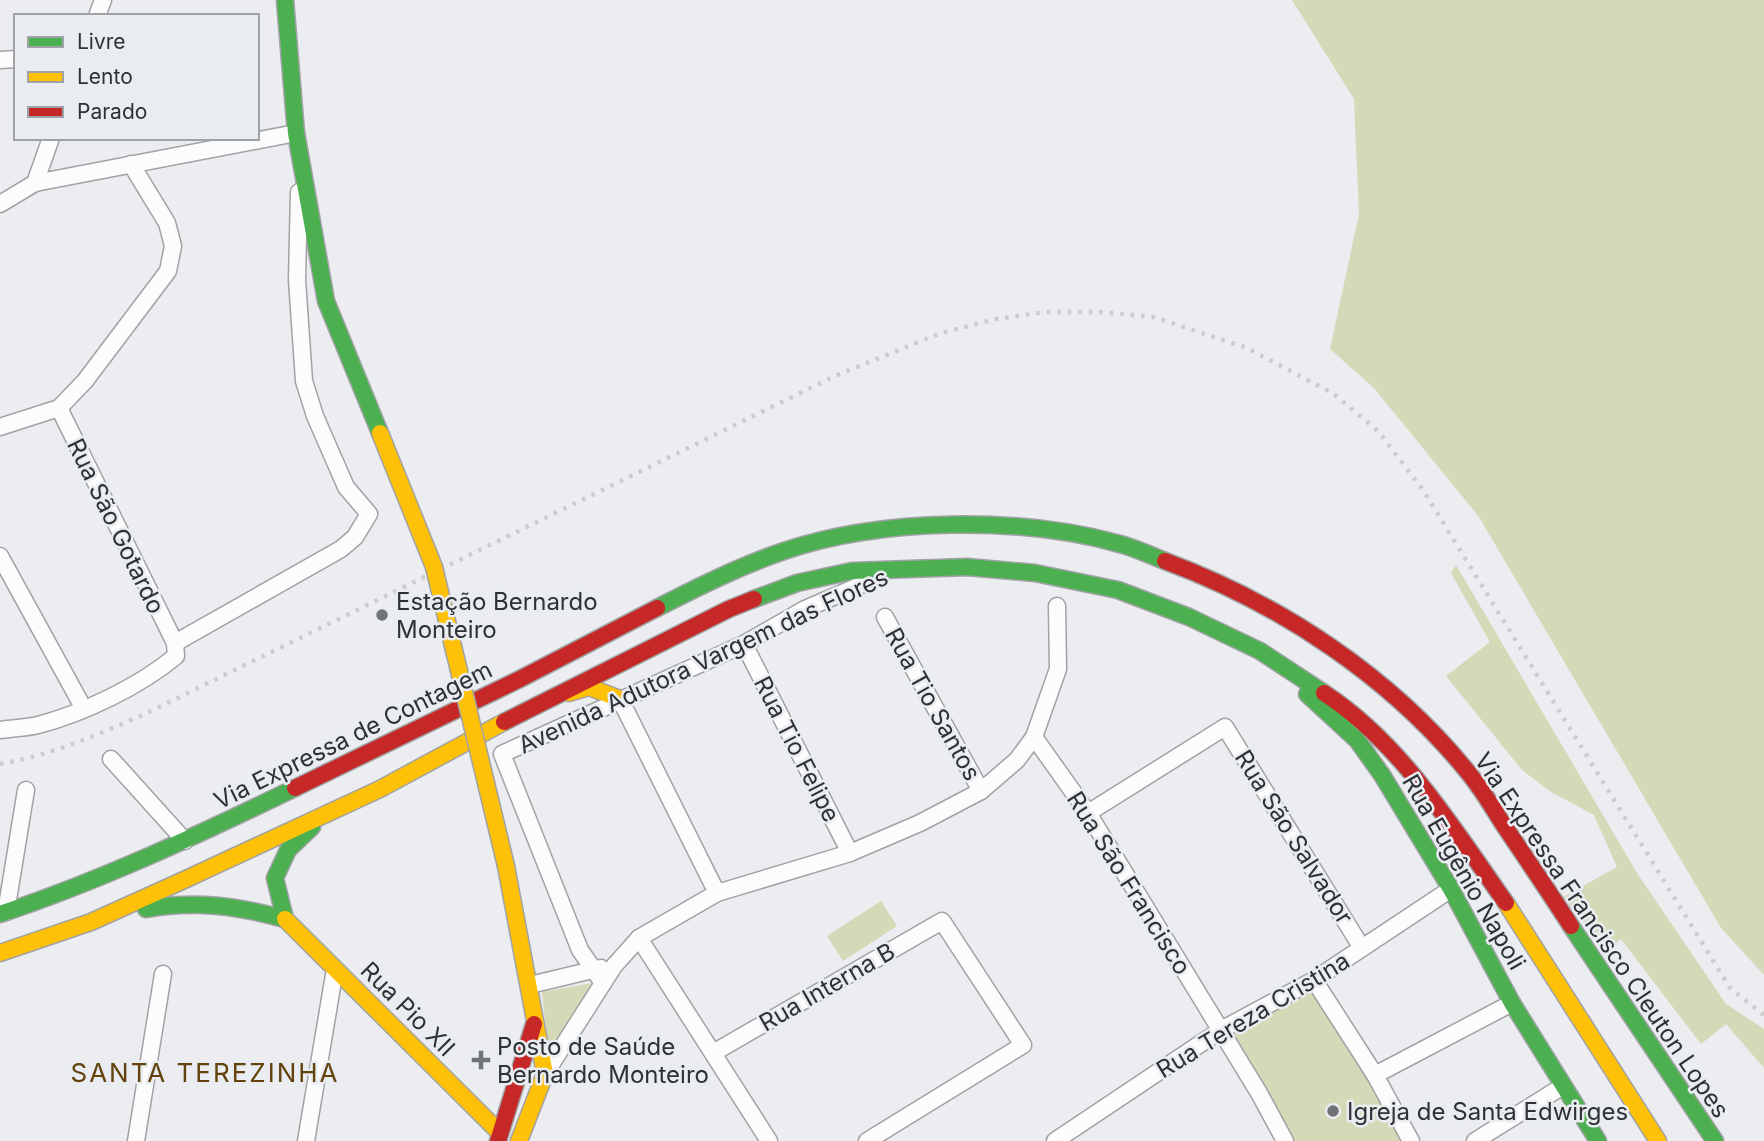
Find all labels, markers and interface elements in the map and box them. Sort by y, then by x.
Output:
legend [14,14,259,140]
text: Livre [77,29,126,54]
text: Lento [77,64,133,89]
text: Parado [77,99,147,124]
street label: Rua São Gotardo [61,434,171,618]
street label: Avenida Adutora Vargem das Flores [513,562,893,760]
place label: Estação Bernardo Monteiro [396,587,598,644]
marker: Estação Bernardo Monteiro [374,607,390,623]
street label: Rua Tio Santos [879,623,987,785]
street label: Via Expressa de Contagem [209,655,497,815]
street label: Rua Tio Felipe [748,671,846,827]
street label: Rua São Salvador [1229,745,1359,929]
street label: Via Expressa Francisco Cleuton Lopes [1469,747,1735,1123]
street label: Rua Eugênio Napoli [1396,769,1532,975]
street label: Rua São Francisco [1061,786,1197,980]
street label: Rua Interna B [754,937,900,1037]
street label: Rua Tereza Cristina [1151,946,1355,1084]
street label: Rua Pio XII [355,956,461,1062]
place label: Posto de Saúde Bernardo Monteiro [497,1032,709,1089]
marker: Posto de Saúde Bernardo Monteiro [471,1050,491,1070]
district label: SANTA TEREZINHA [71,1057,340,1088]
place label: Igreja de Santa Edwirges [1347,1097,1628,1126]
marker: Igreja de Santa Edwirges [1325,1103,1341,1119]

